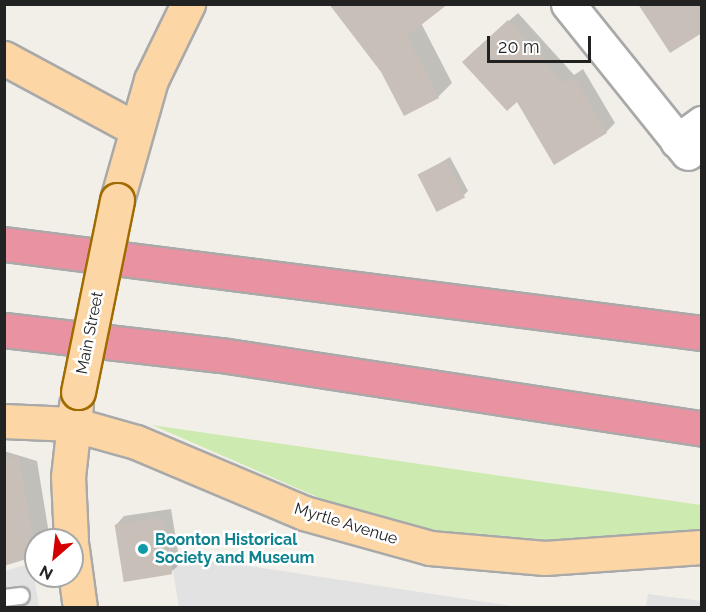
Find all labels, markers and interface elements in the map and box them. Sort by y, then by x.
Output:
scale bar [490,24,594,62]
text: 20 m [498,36,540,57]
street label: Main Street [73,290,107,376]
street label: Myrtle Avenue [292,499,400,549]
north arrow [24,528,84,588]
place label: Boonton Historical Society and Museum [155,530,315,568]
marker: Boonton Historical Society and Museum [136,542,150,556]
text: N [36,561,56,584]

